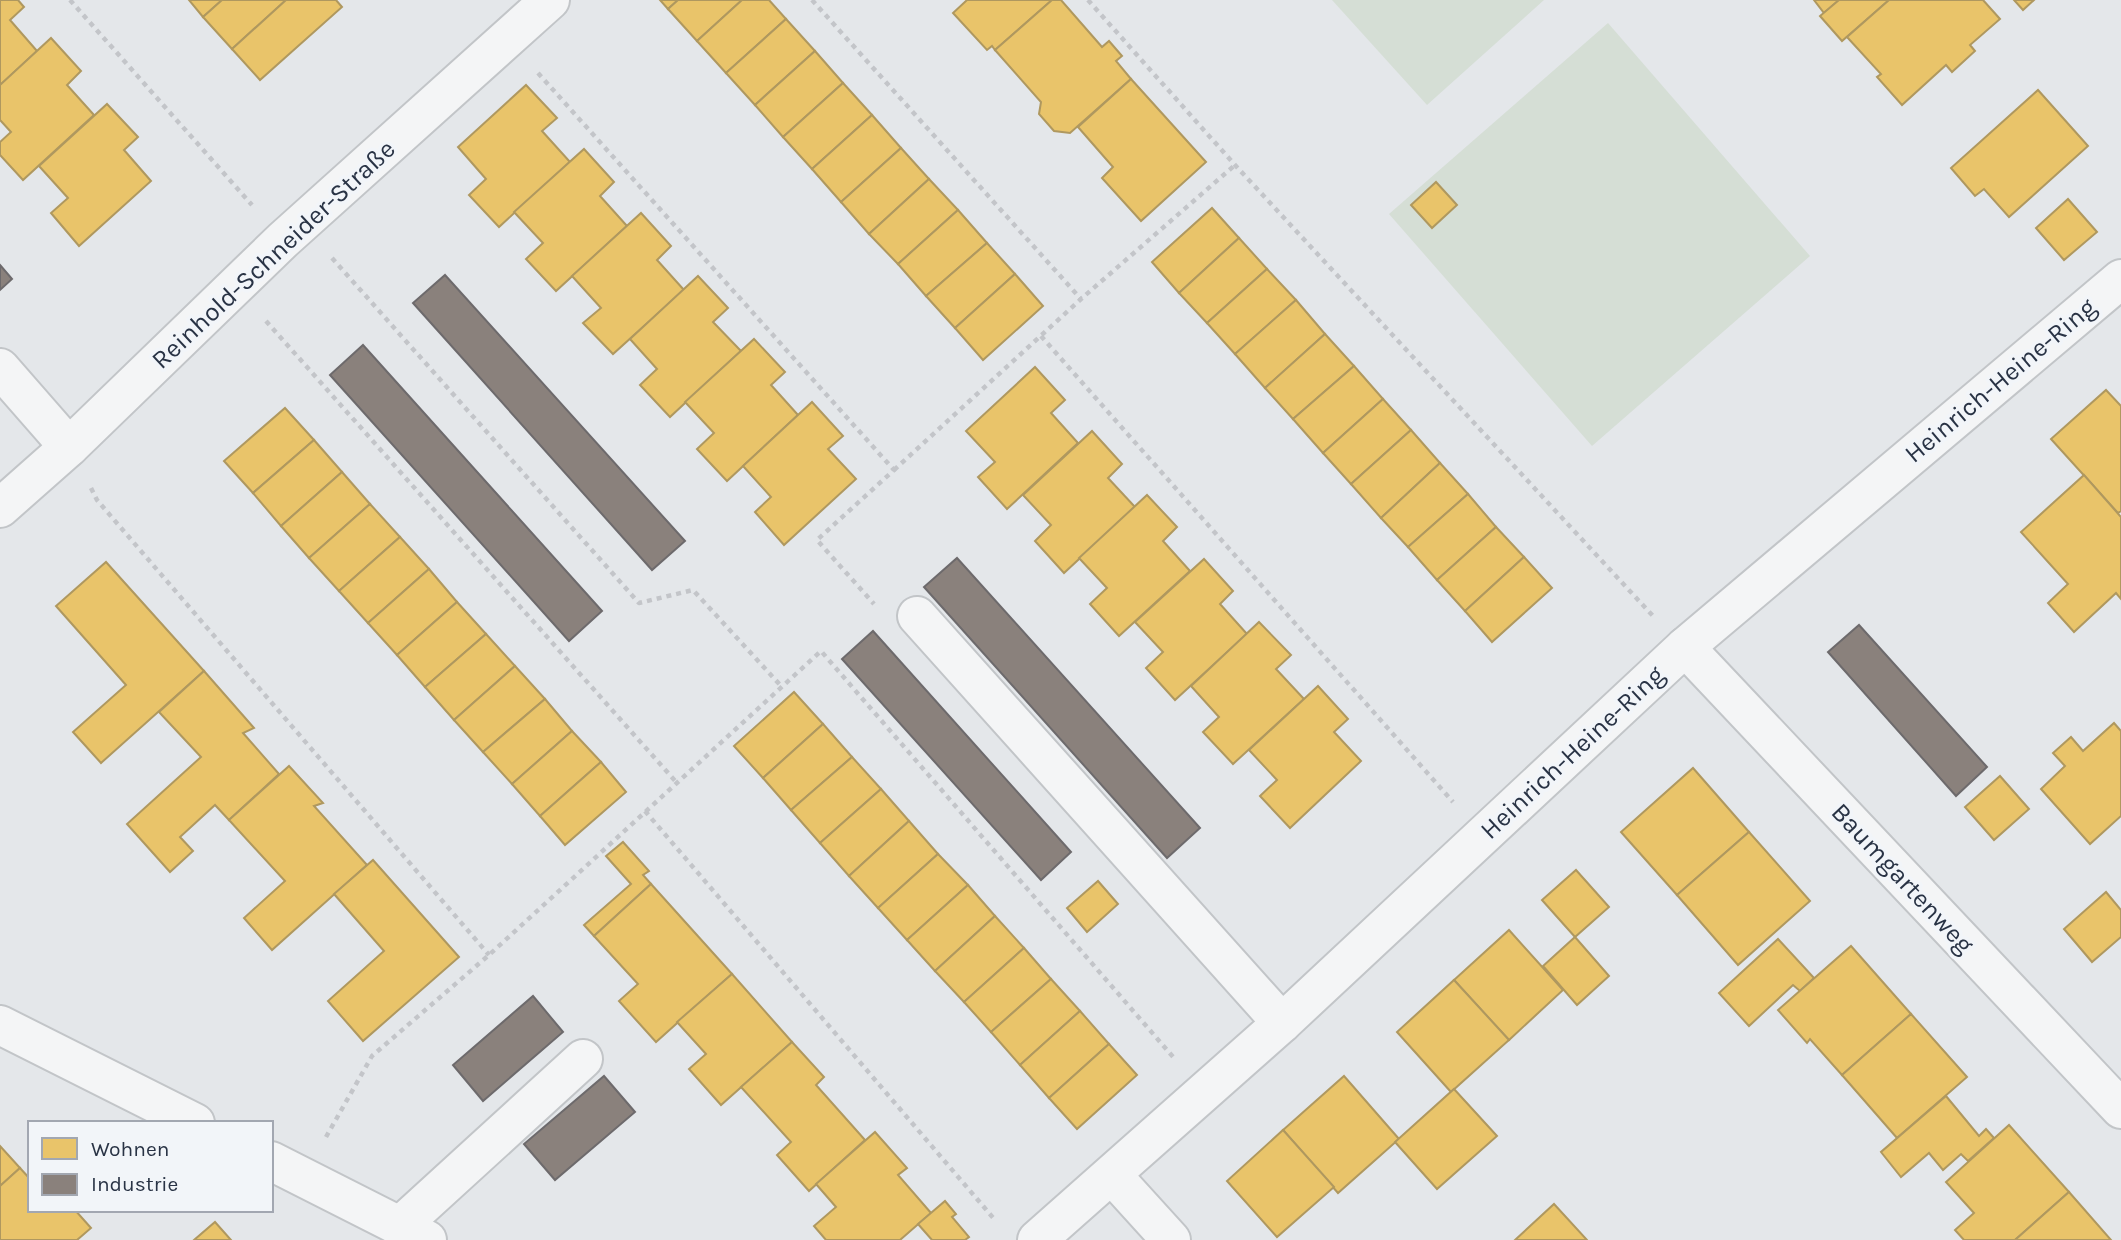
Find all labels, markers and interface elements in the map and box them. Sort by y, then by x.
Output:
street label: Reinhold-Schneider-Straße [145,133,402,375]
street label: Heinrich-Heine-Ring [1898,291,2102,469]
street label: Heinrich-Heine-Ring [1474,659,1671,846]
street label: Baumgartenweg [1825,797,1981,960]
legend [28,1121,273,1212]
text: Wohnen [91,1137,169,1161]
text: Industrie [91,1172,178,1196]

